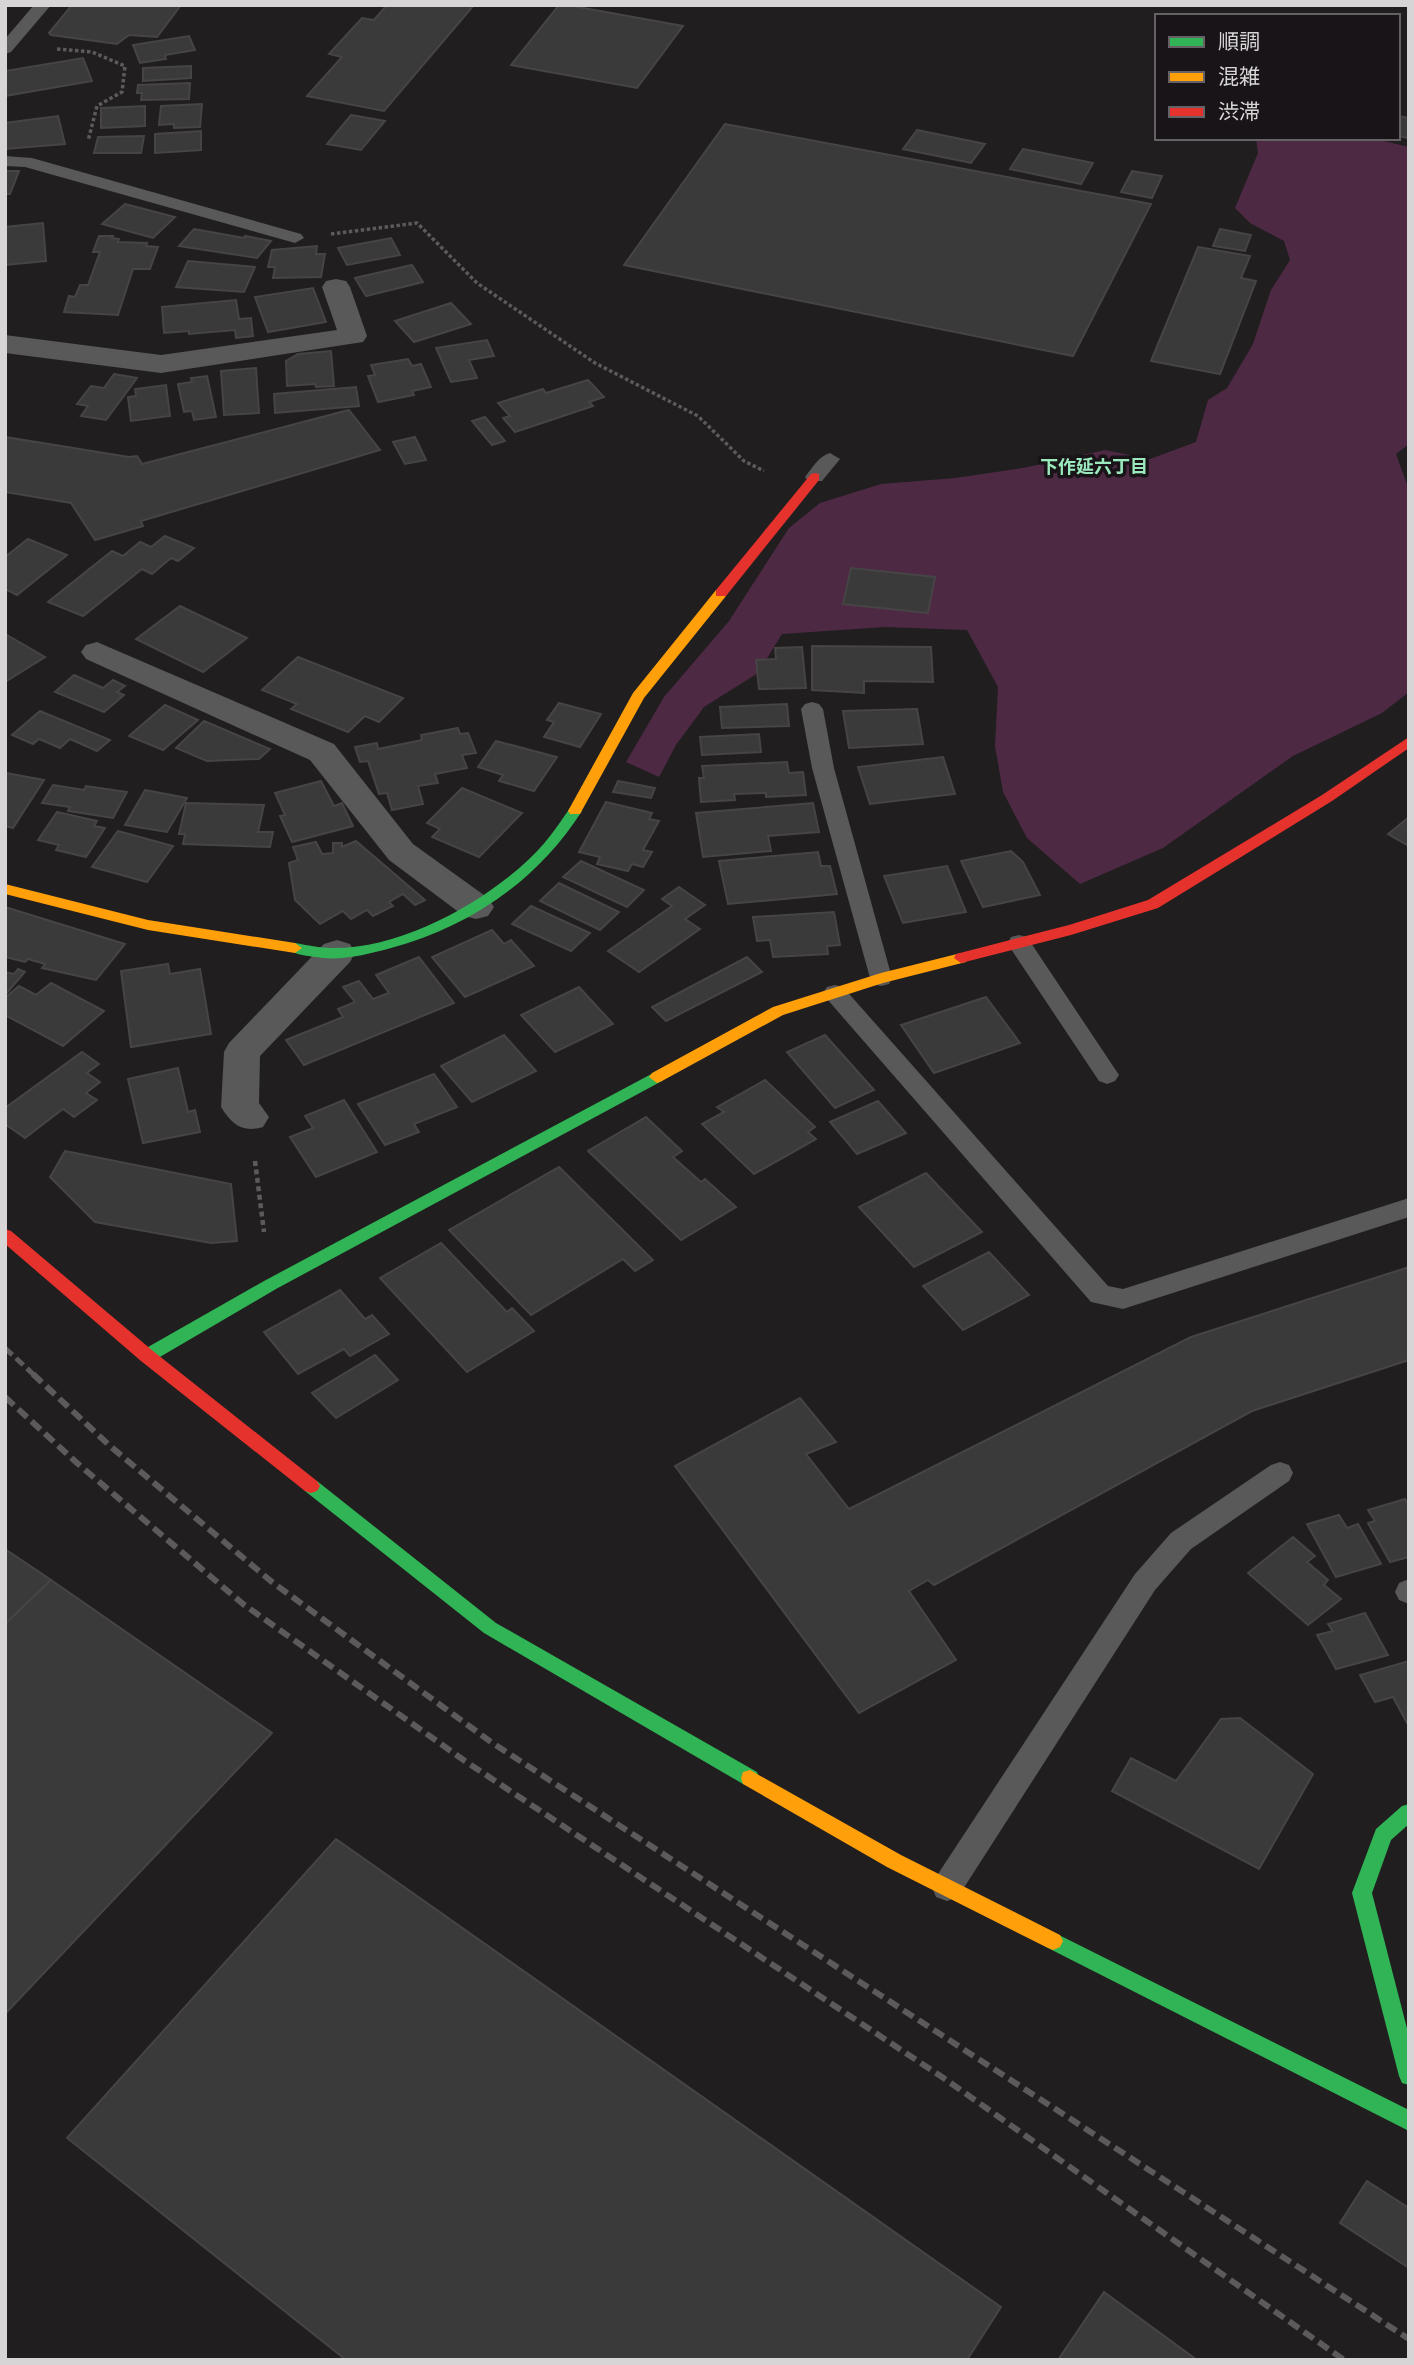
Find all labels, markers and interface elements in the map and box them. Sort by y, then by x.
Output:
legend [1155,14,1400,140]
text: 順調 [1218,30,1260,53]
text: 混雑 [1218,65,1260,88]
text: 渋滞 [1218,100,1260,123]
district label: 下作延六丁目 [1040,457,1148,477]

